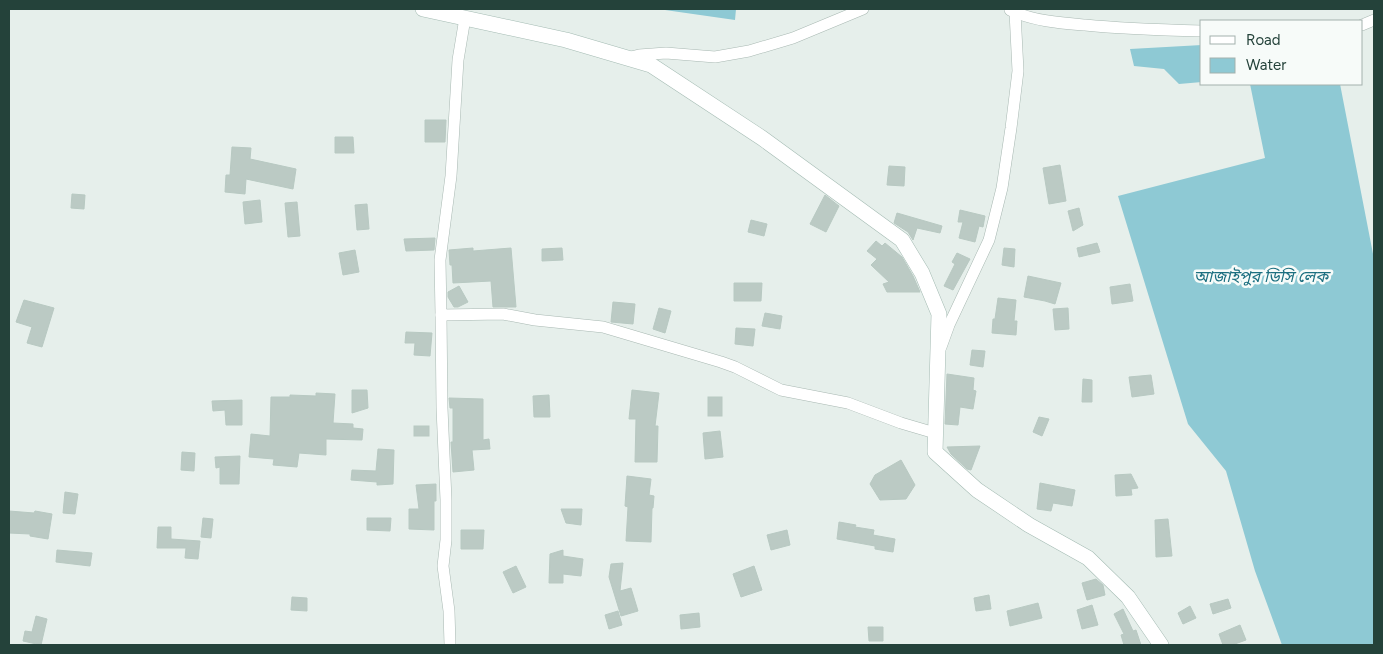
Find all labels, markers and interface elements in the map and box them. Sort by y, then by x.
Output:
legend [1200,20,1363,85]
text: Road [1246,31,1281,49]
text: Water [1246,56,1286,74]
water label: আজাইপুর ডিসি লেক [1194,267,1331,286]

